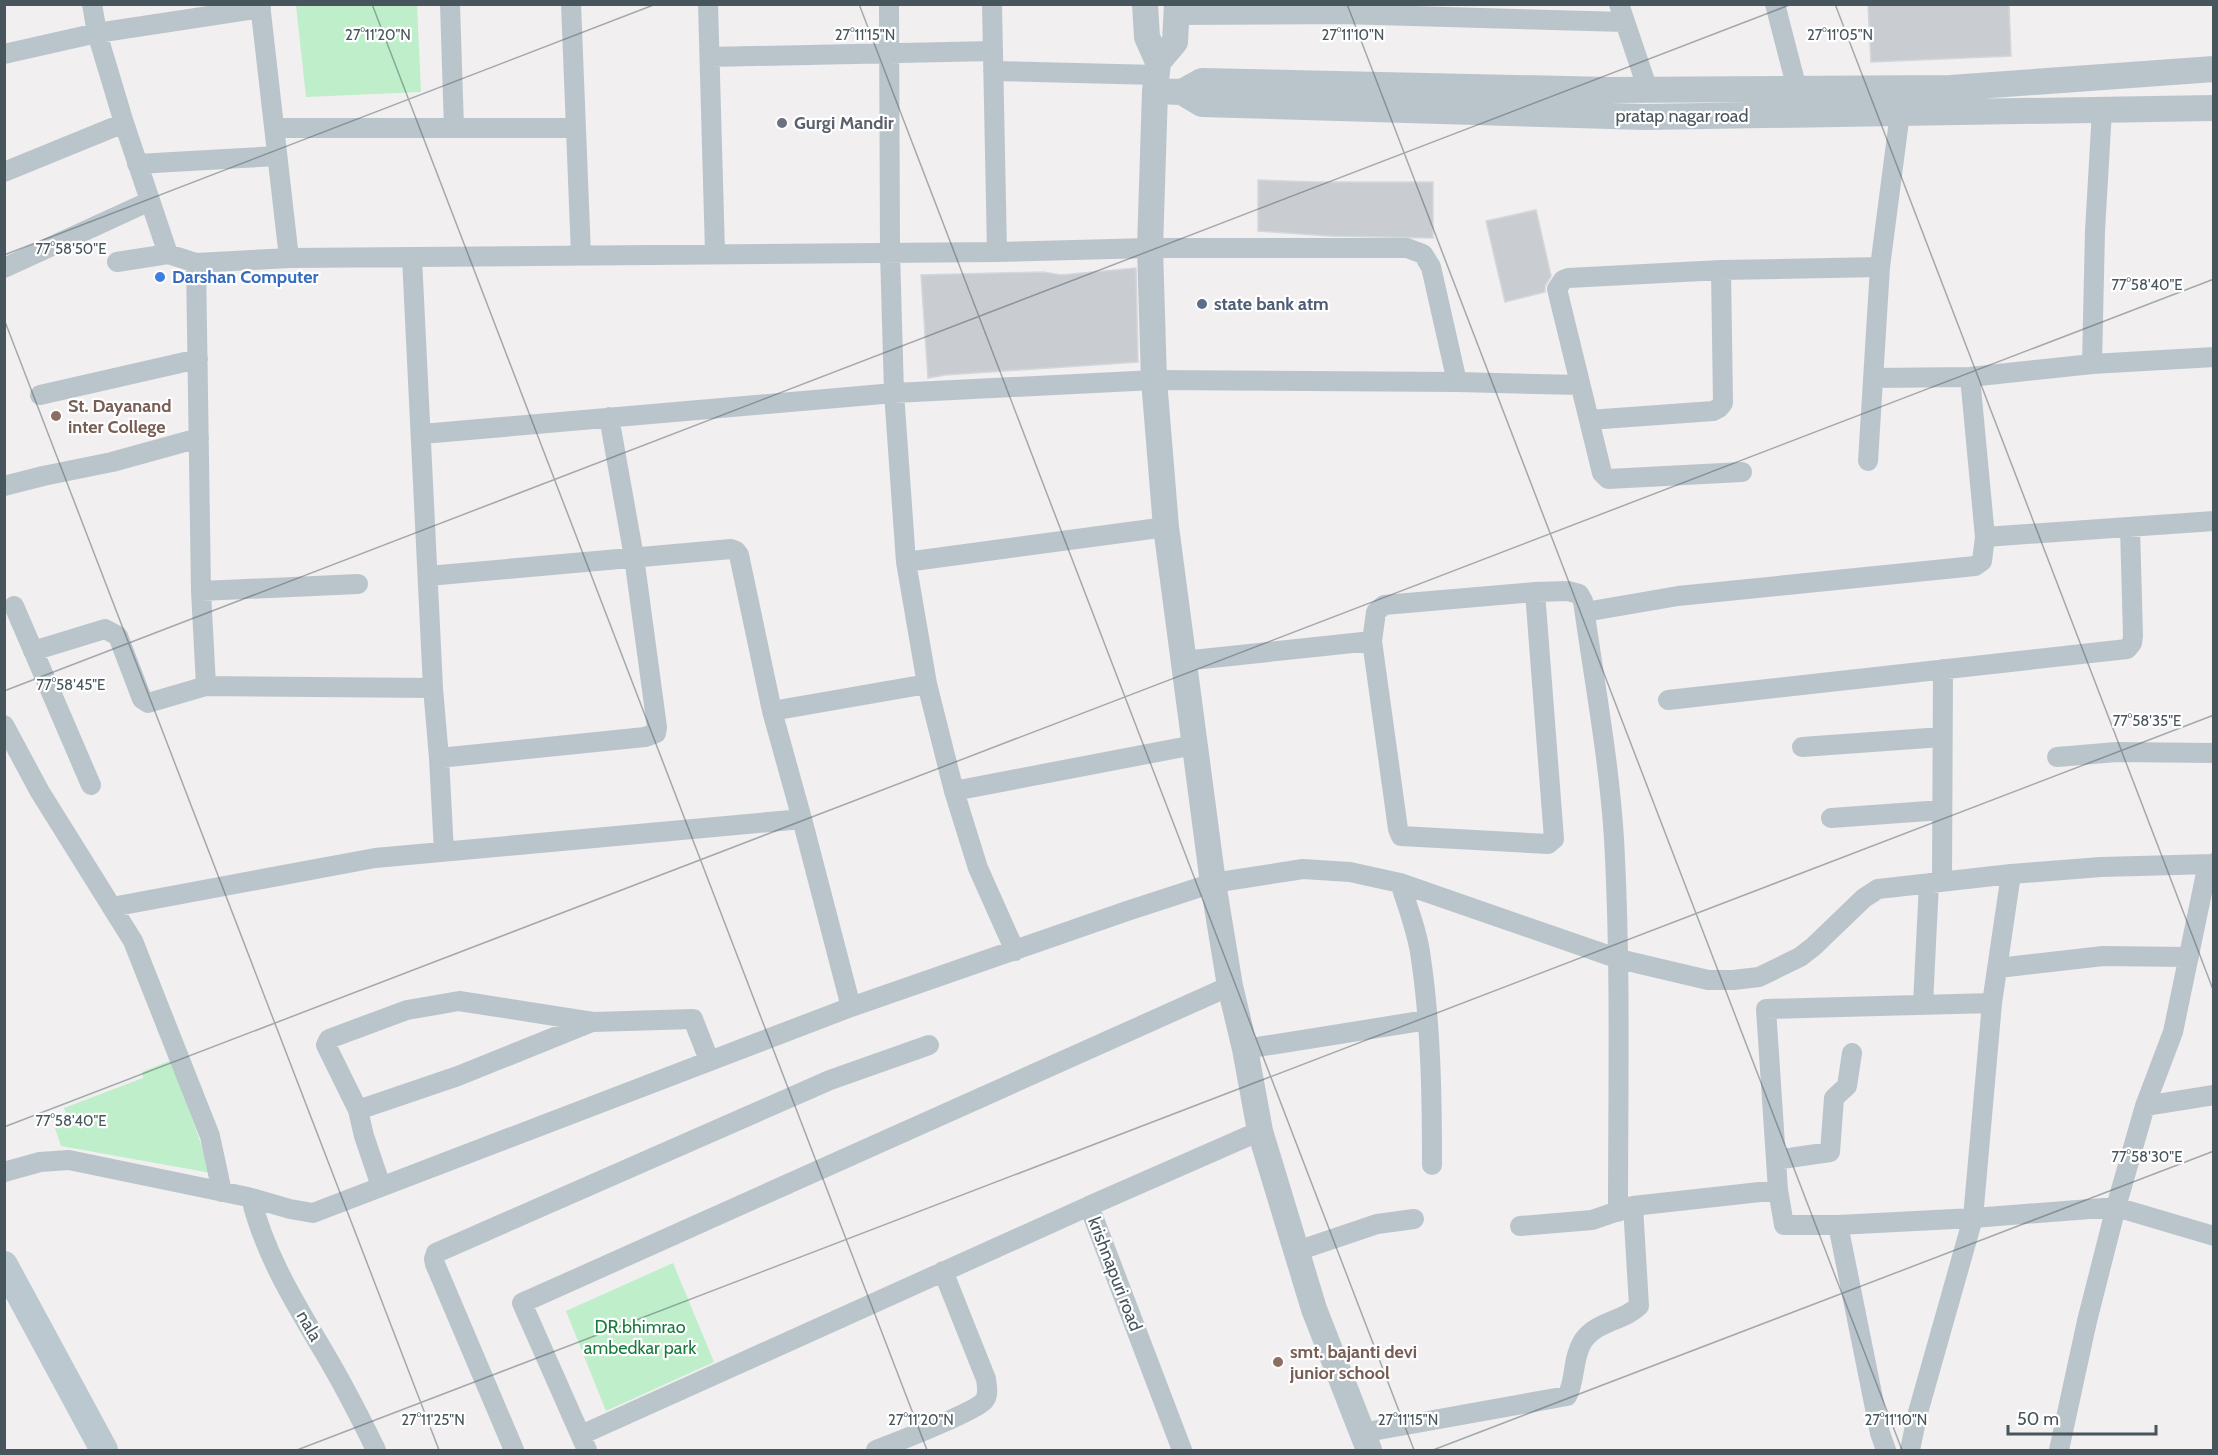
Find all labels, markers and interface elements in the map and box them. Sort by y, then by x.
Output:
text: 27°11'20"N [345,26,411,44]
text: 27°11'15"N [835,26,895,44]
text: 27°11'10"N [1322,26,1384,44]
text: 27°11'05"N [1807,26,1873,44]
street label: pratap nagar road [1616,105,1748,127]
place label: Gurgi Mandir [794,112,894,134]
marker: Gurgi Mandir [775,116,789,130]
text: 77°58'50"E [36,240,106,258]
place label: Darshan Computer [172,266,319,288]
marker: Darshan Computer [153,270,167,284]
text: 77°58'40"E [2111,276,2183,294]
place label: state bank atm [1214,293,1329,315]
marker: state bank atm [1195,297,1209,311]
place label: St. Dayanand inter College [68,395,171,438]
marker: St. Dayanand inter College [49,409,63,423]
text: 77°58'45"E [37,676,105,694]
text: 77°58'35"E [2113,712,2181,730]
text: 77°58'40"E [35,1112,107,1130]
text: 77°58'30"E [2112,1148,2182,1166]
street label: krishnapuri road [1083,1214,1147,1334]
street label: nala [292,1307,327,1345]
park label: DR.bhimrao ambedkar park [584,1316,697,1359]
place label: smt. bajanti devi junior school [1289,1341,1417,1384]
marker: smt. bajanti devi junior school [1271,1355,1285,1369]
scale bar [2008,1398,2156,1436]
text: 50 m [2017,1408,2059,1430]
text: 27°11'25"N [401,1411,465,1429]
text: 27°11'20"N [888,1411,954,1429]
text: 27°11'15"N [1378,1411,1438,1429]
text: 27°11'10"N [1865,1411,1927,1429]

